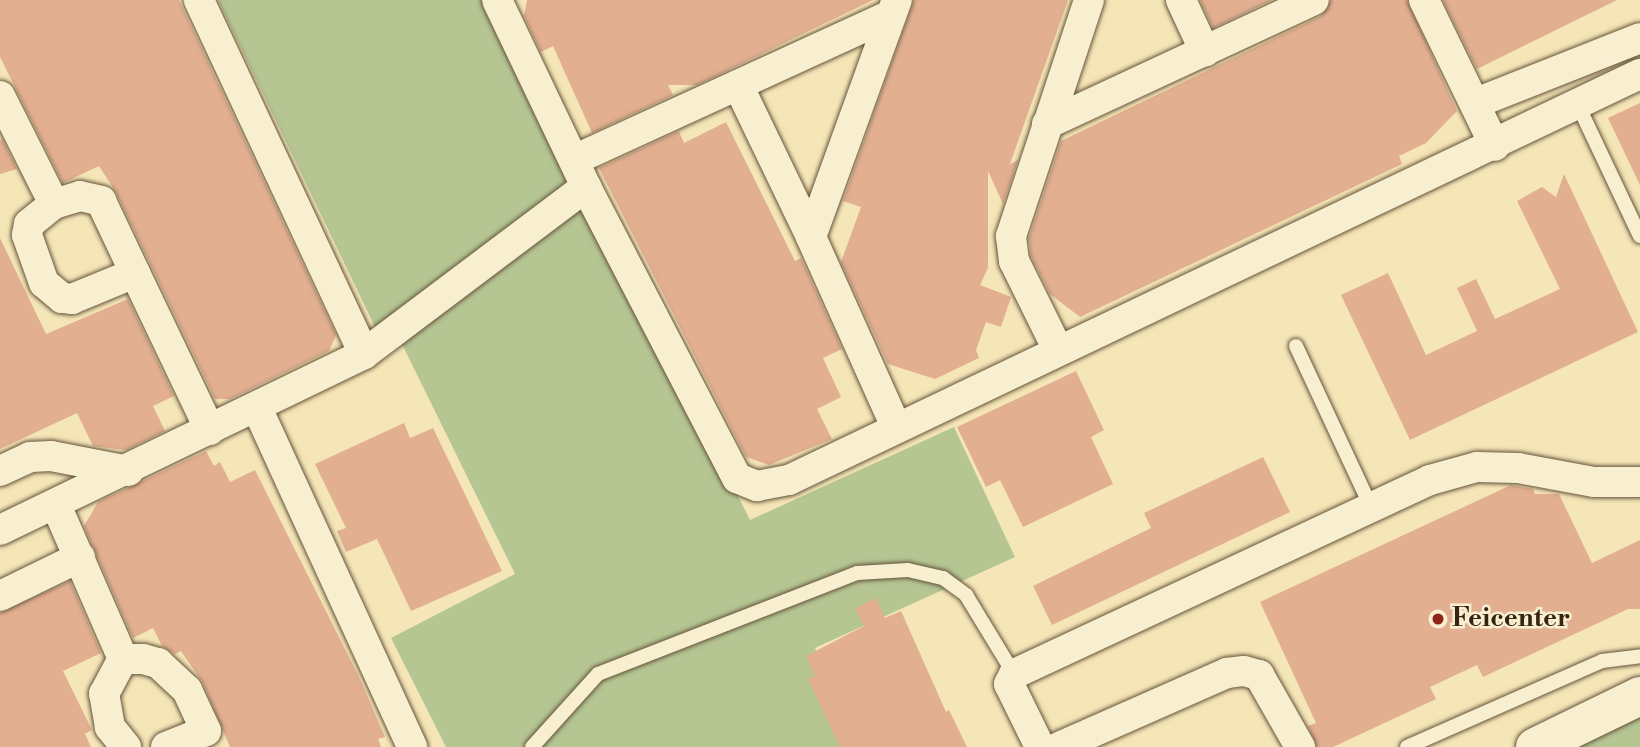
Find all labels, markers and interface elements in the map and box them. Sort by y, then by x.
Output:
place label: Feicenter [1452,603,1570,635]
marker: Feicenter [1430,611,1446,627]

